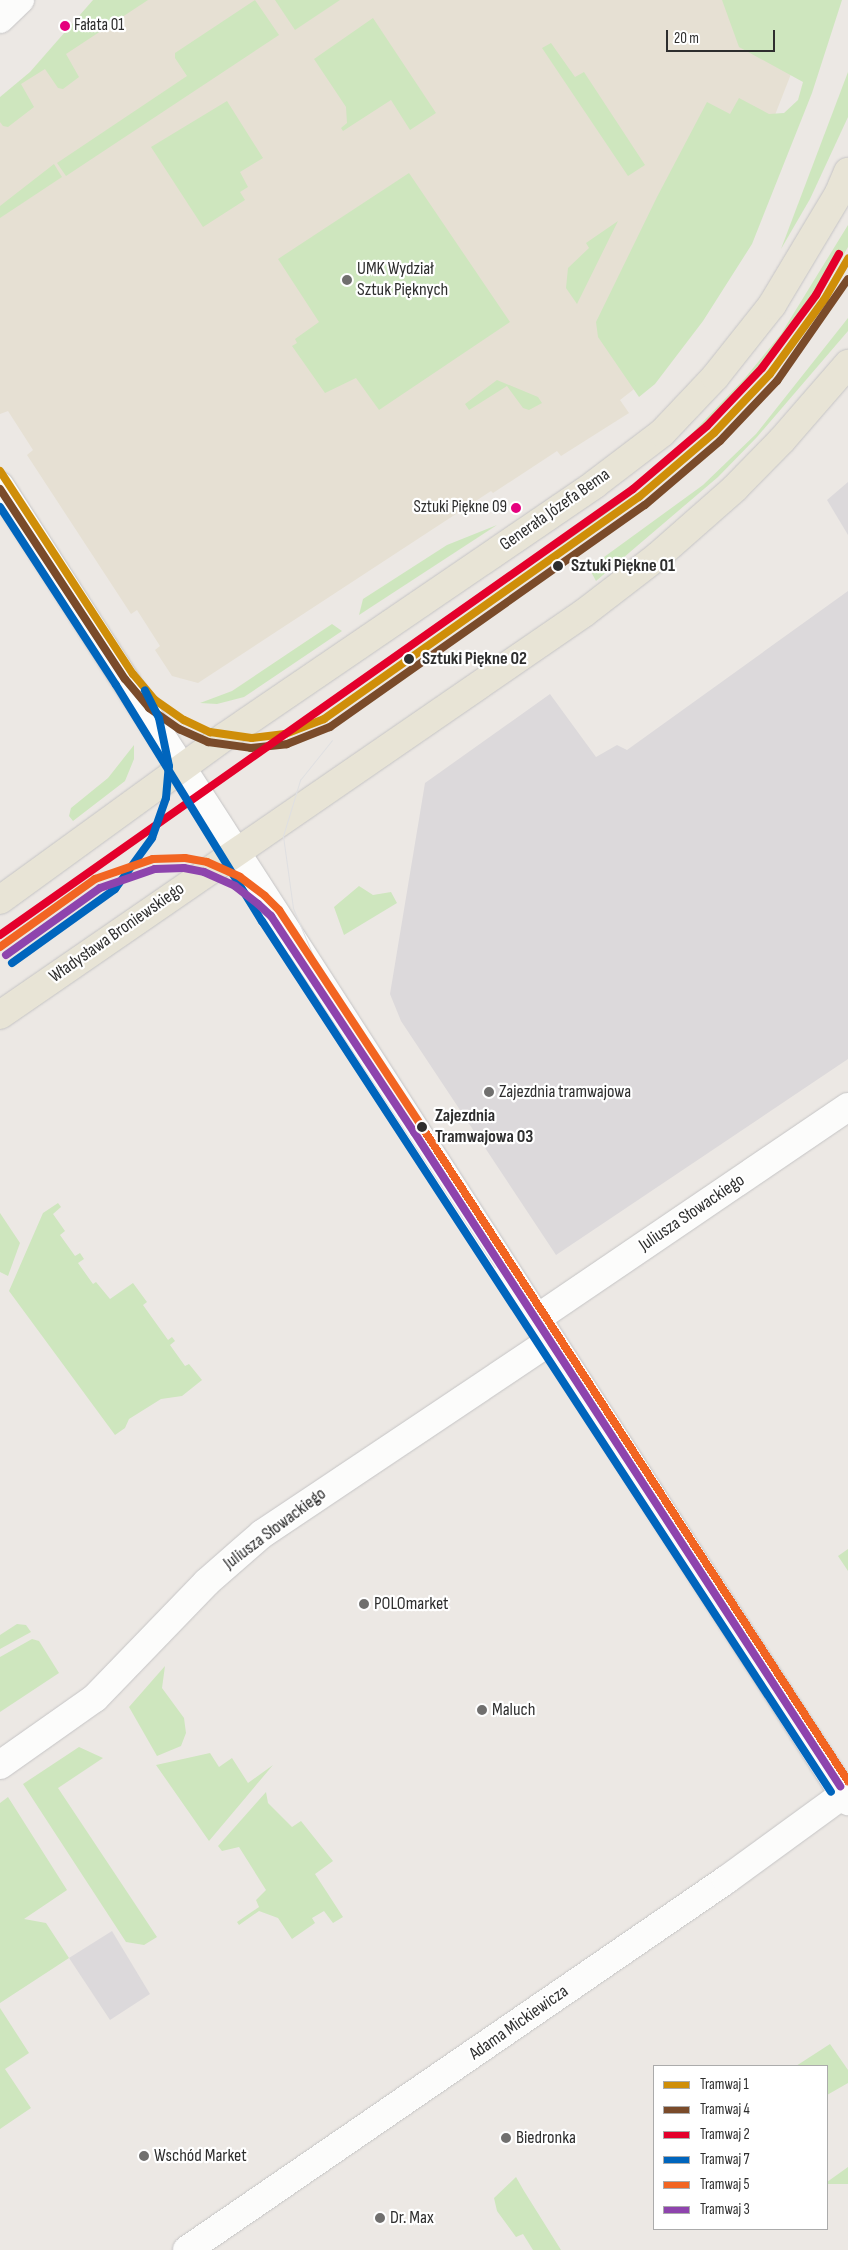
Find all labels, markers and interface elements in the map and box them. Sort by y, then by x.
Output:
place label: Fałata 01 [74,16,124,36]
scale bar [668,20,777,52]
marker: Fałata 01 [60,21,70,31]
text: 20 m [674,29,699,48]
place label: UMK Wydział Sztuk Pięknych [357,259,448,302]
marker: UMK Wydział Sztuk Pięknych [341,274,353,286]
street label: Generała Józefa Bema [496,464,614,556]
place label: Sztuki Piękne 09 [413,498,507,518]
marker: Sztuki Piękne 09 [511,503,521,513]
place label: Sztuki Piękne 01 [571,555,675,577]
marker: Sztuki Piękne 01 [549,557,567,575]
place label: Sztuki Piękne 02 [422,648,527,670]
marker: Sztuki Piękne 02 [400,650,418,668]
street label: Władysława Broniewskiego [45,878,189,988]
place label: Zajezdnia tramwajowa [499,1081,631,1103]
marker: Zajezdnia tramwajowa [483,1086,495,1098]
place label: Zajezdnia Tramwajowa 03 [435,1106,533,1148]
marker: Zajezdnia Tramwajowa 03 [413,1118,431,1136]
street label: Juliusza Słowackiego [635,1170,749,1256]
street label: Juliusza Słowackiego [219,1483,331,1575]
place label: POLOmarket [374,1593,449,1615]
marker: POLOmarket [358,1598,370,1610]
place label: Maluch [492,1699,535,1721]
marker: Maluch [476,1704,488,1716]
street label: Adama Mickiewicza [465,1981,573,2065]
legend [653,2065,828,2230]
text: Tramwaj 1 [700,2075,749,2094]
text: Tramwaj 4 [700,2100,750,2119]
text: Tramwaj 2 [700,2125,750,2144]
place label: Biedronka [516,2127,576,2149]
marker: Biedronka [500,2132,512,2144]
place label: Wschód Market [154,2145,247,2167]
marker: Wschód Market [138,2150,150,2162]
text: Tramwaj 7 [700,2150,750,2169]
text: Tramwaj 5 [700,2175,750,2194]
text: Tramwaj 3 [700,2200,750,2219]
place label: Dr. Max [390,2207,434,2229]
marker: Dr. Max [374,2212,386,2224]

